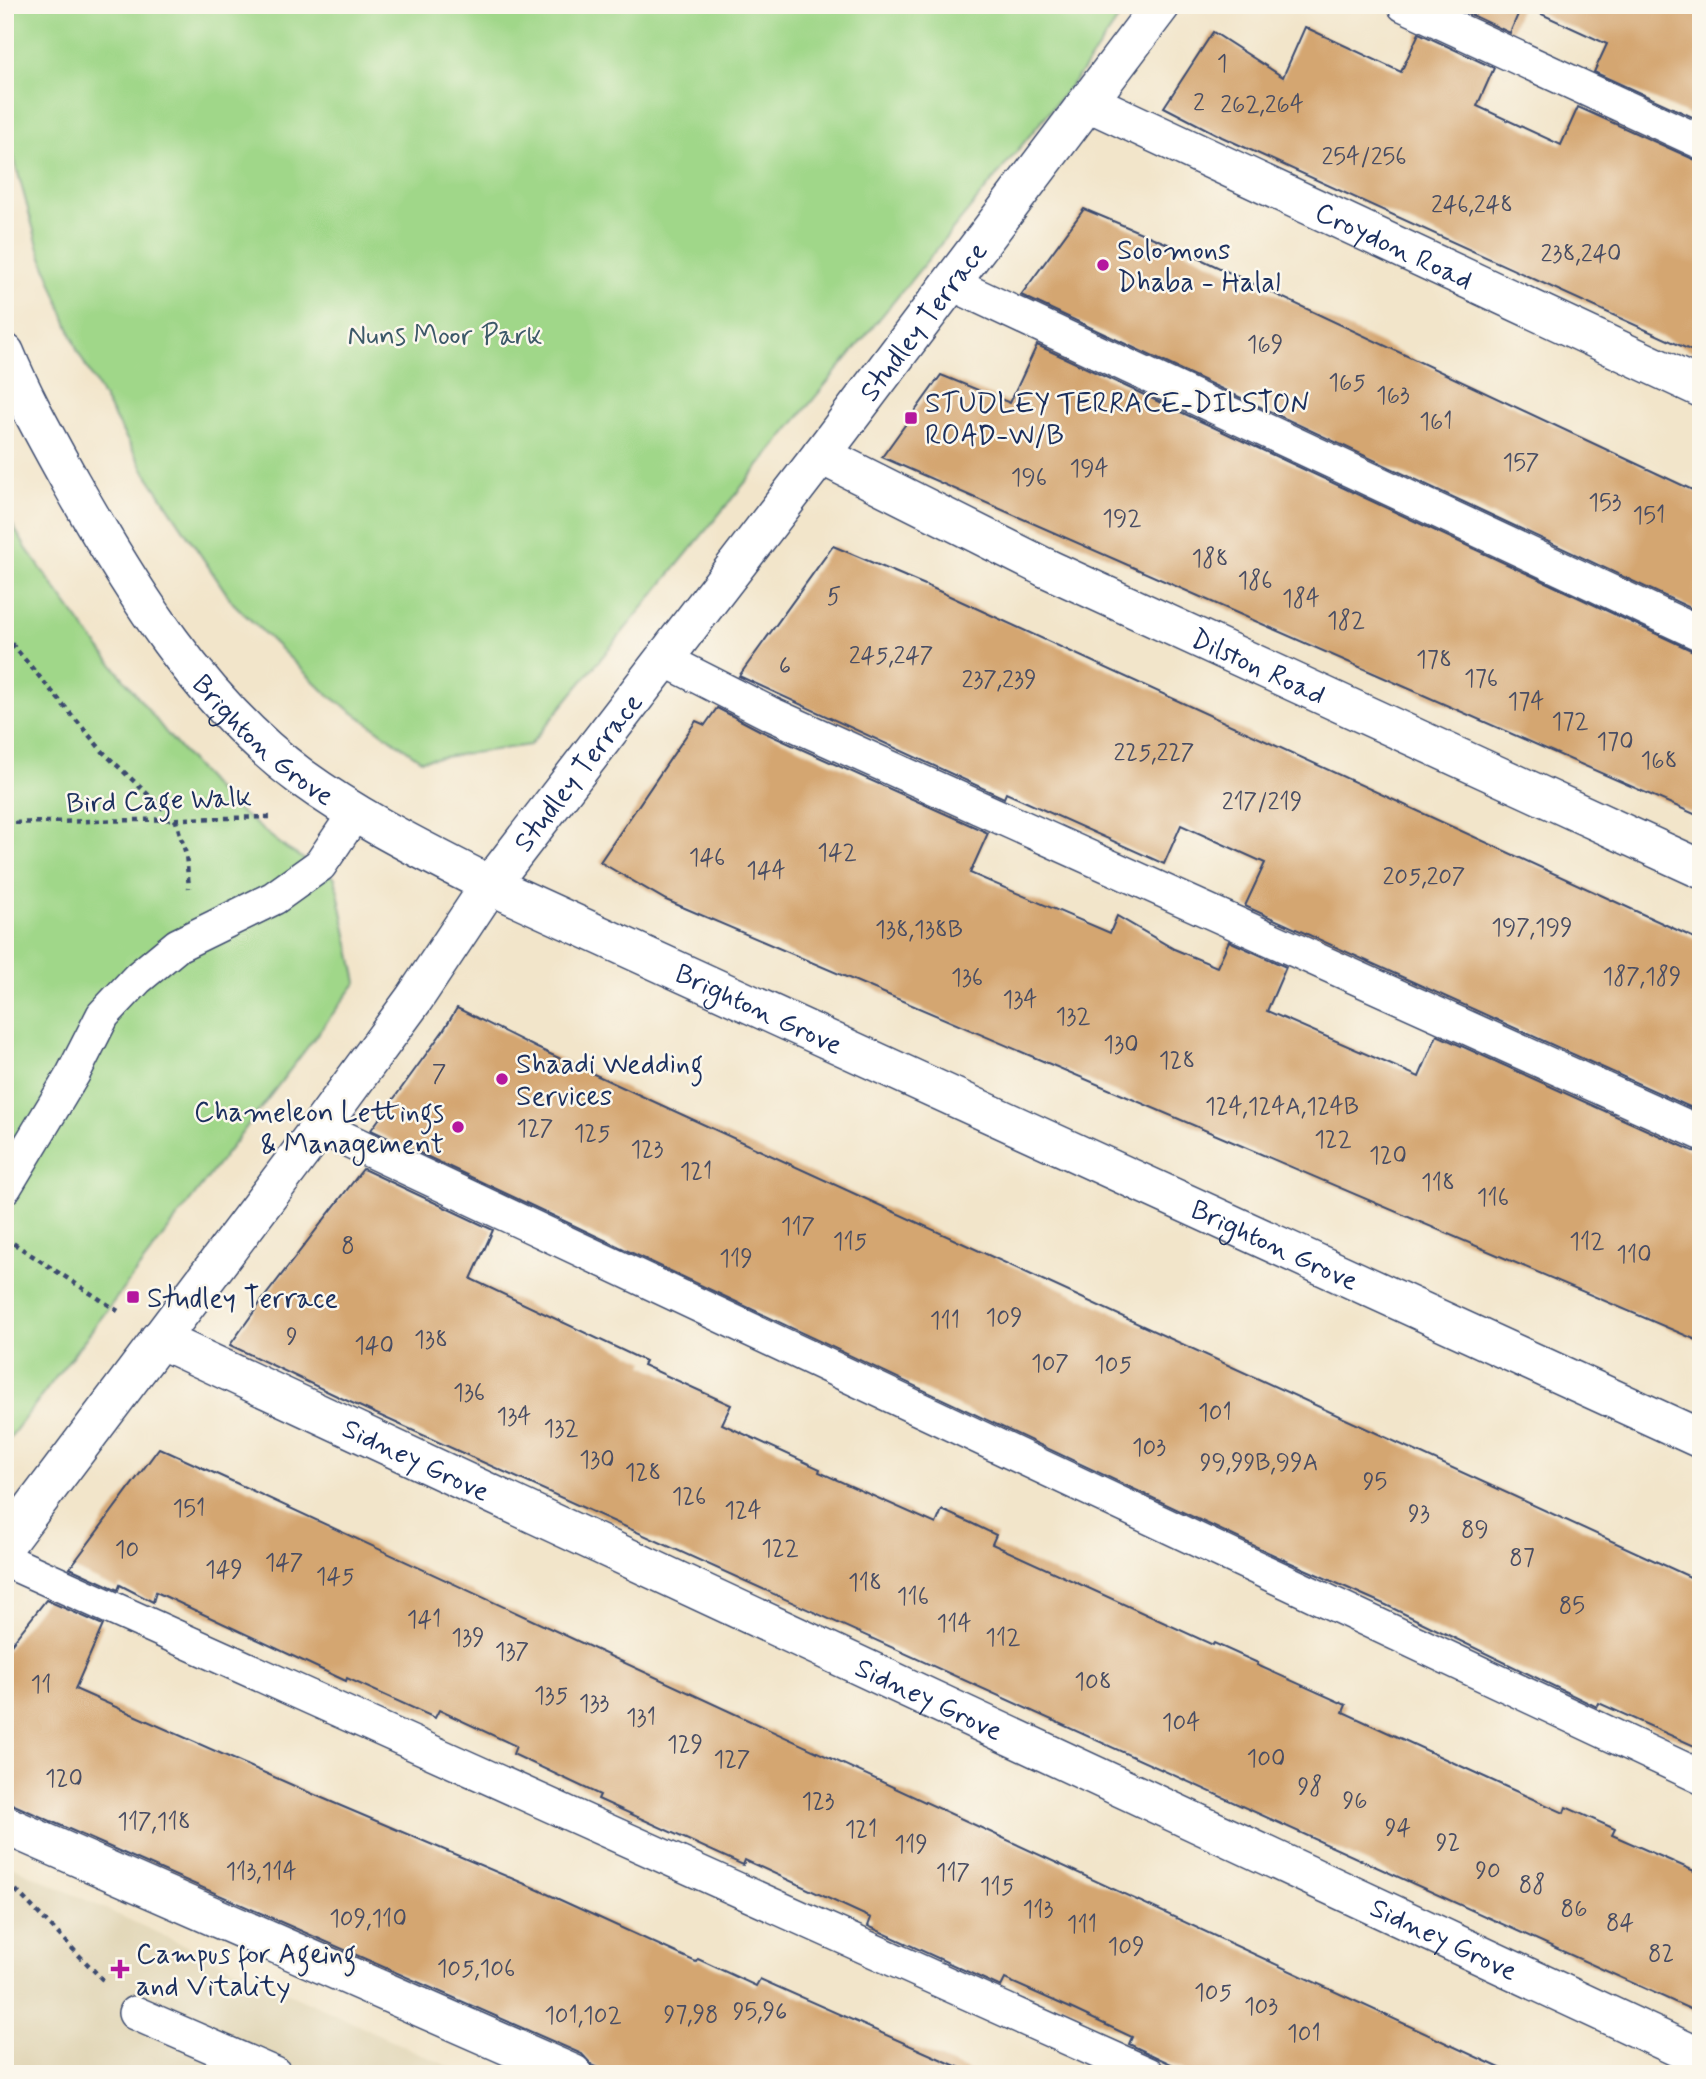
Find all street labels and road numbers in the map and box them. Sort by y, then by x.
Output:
street label: Croydon Road [1309,195,1478,300]
street label: Studley Terrace [852,235,997,410]
street label: Dilston Road [1185,621,1331,715]
street label: Brighton Grove [183,667,340,816]
street label: Studley Terrace [506,686,652,860]
street label: Bird Cage Walk [66,780,253,826]
street label: Brighton Grove [669,956,848,1065]
street label: Brighton Grove [1184,1192,1364,1301]
street label: Sidney Grove [336,1411,495,1512]
street label: Sidney Grove [849,1650,1008,1751]
street label: Sidney Grove [1364,1890,1523,1991]

